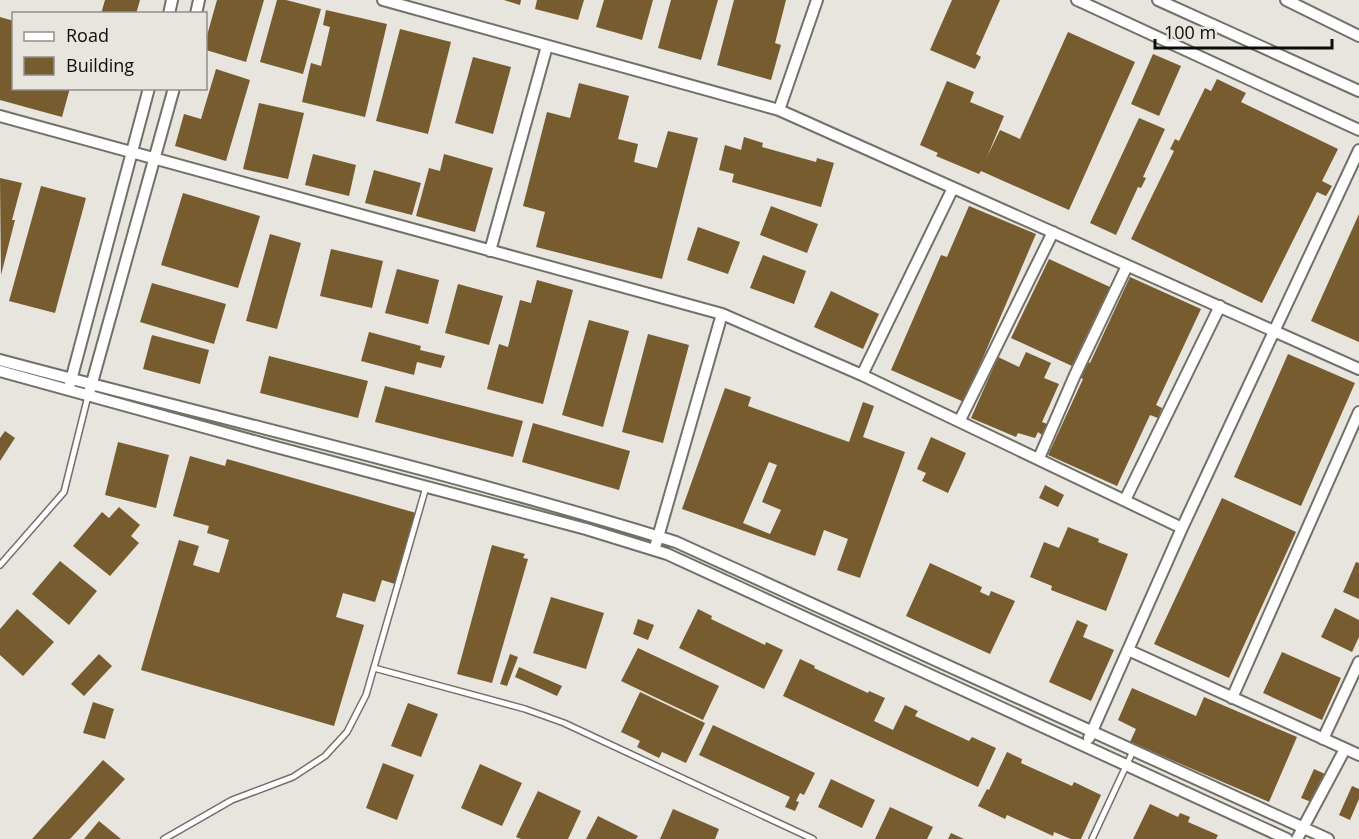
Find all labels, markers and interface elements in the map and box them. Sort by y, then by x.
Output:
legend [12,12,207,90]
scale bar [1155,12,1332,50]
text: 100 m [1164,20,1216,44]
text: Road [66,23,109,47]
text: Building [66,53,134,77]

